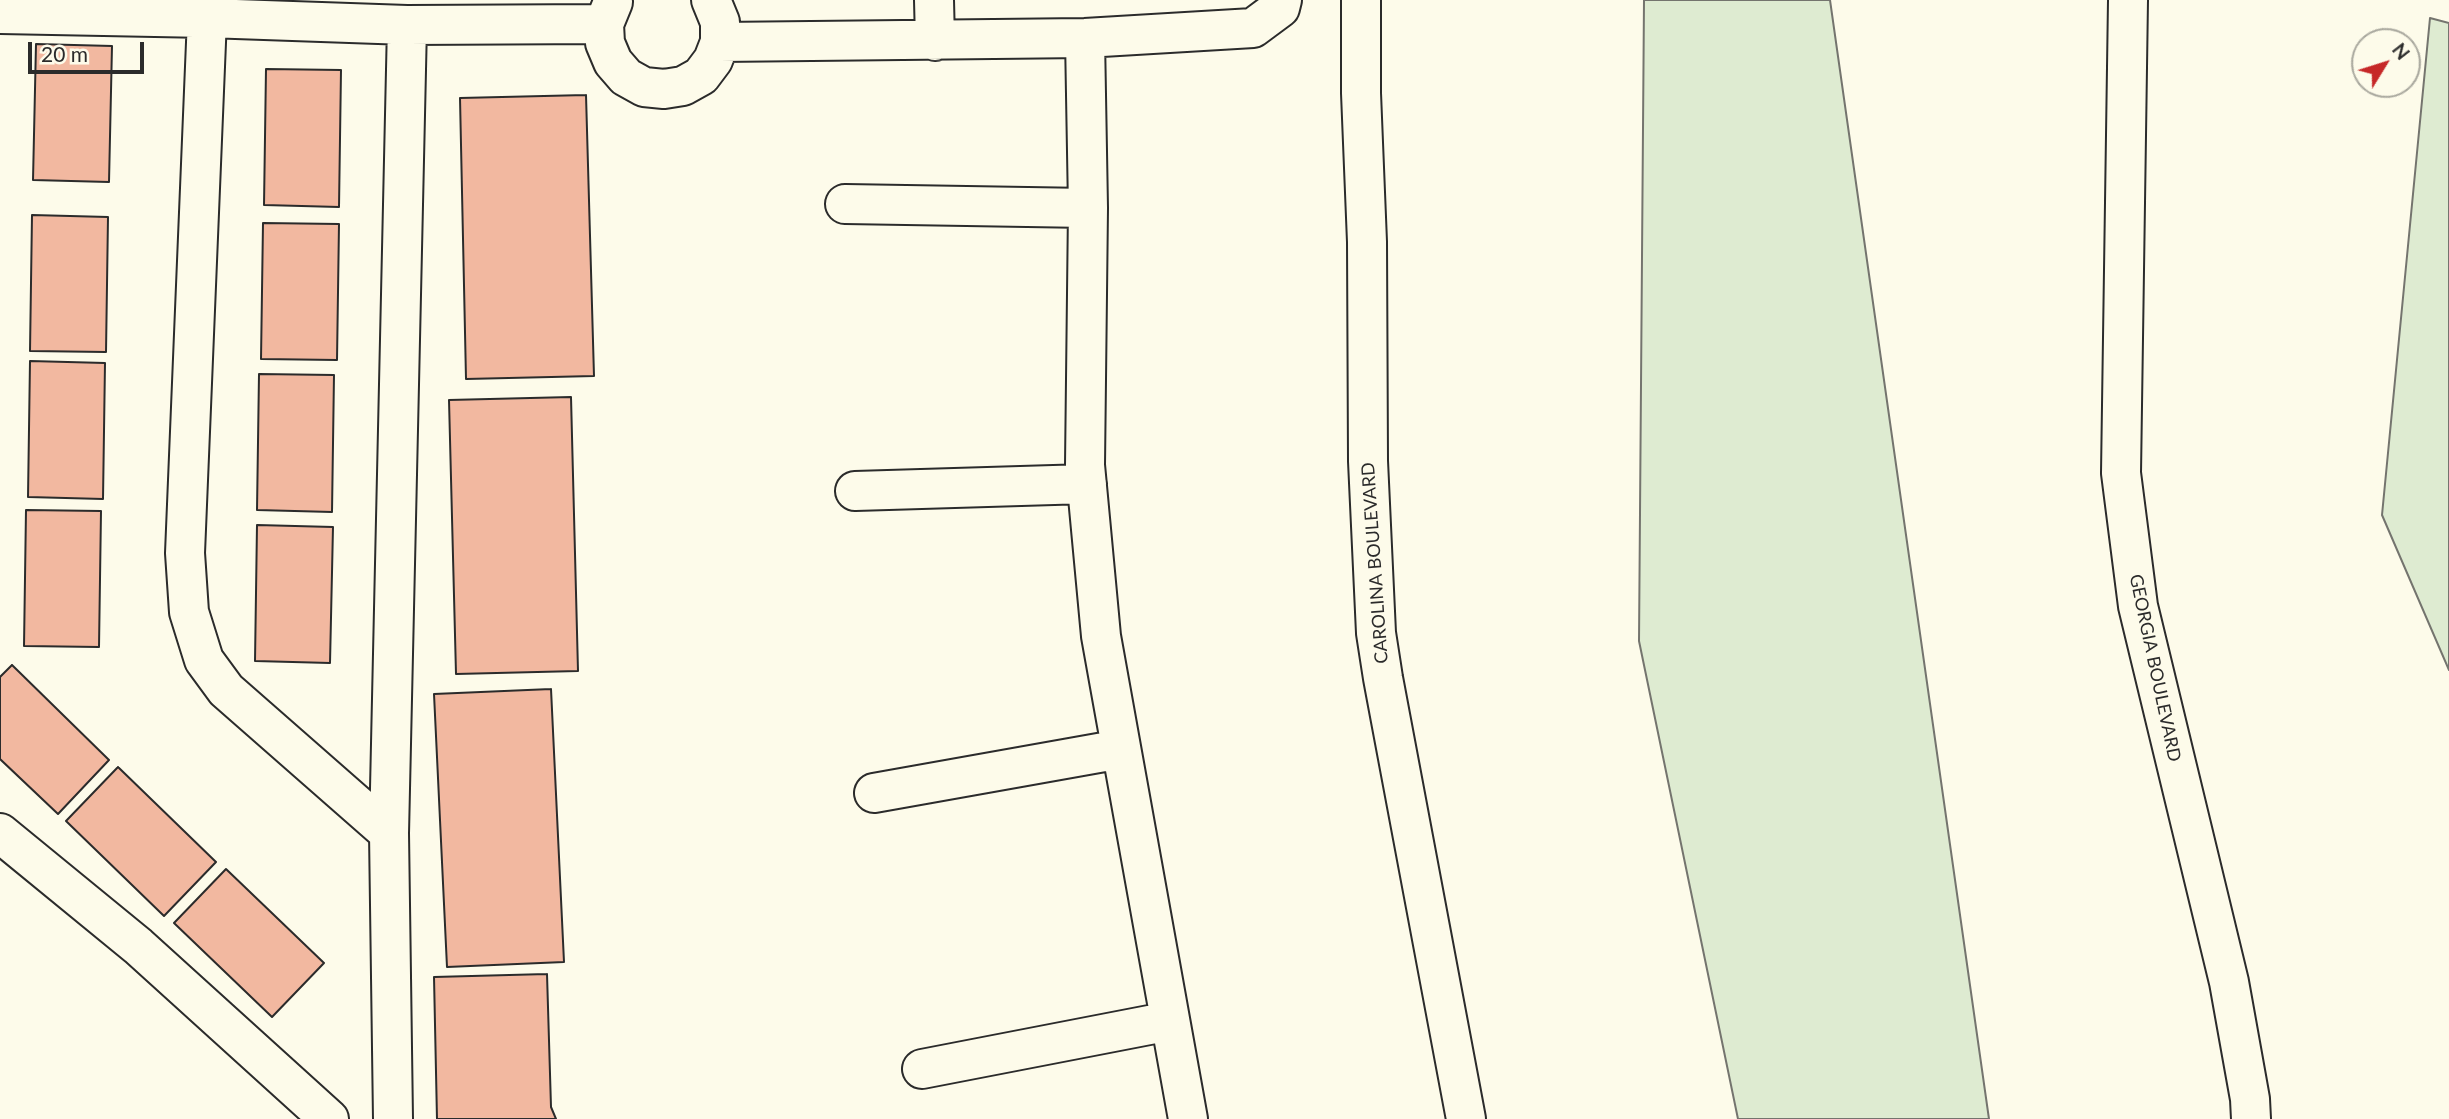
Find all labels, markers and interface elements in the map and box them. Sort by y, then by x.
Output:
scale bar [32,28,147,72]
north arrow [2351,28,2421,98]
text: N [2388,38,2415,64]
text: 20 m [41,41,88,66]
street label: CAROLINA BOULEVARD [1357,462,1393,664]
street label: GEORGIA BOULEVARD [2125,572,2185,764]

